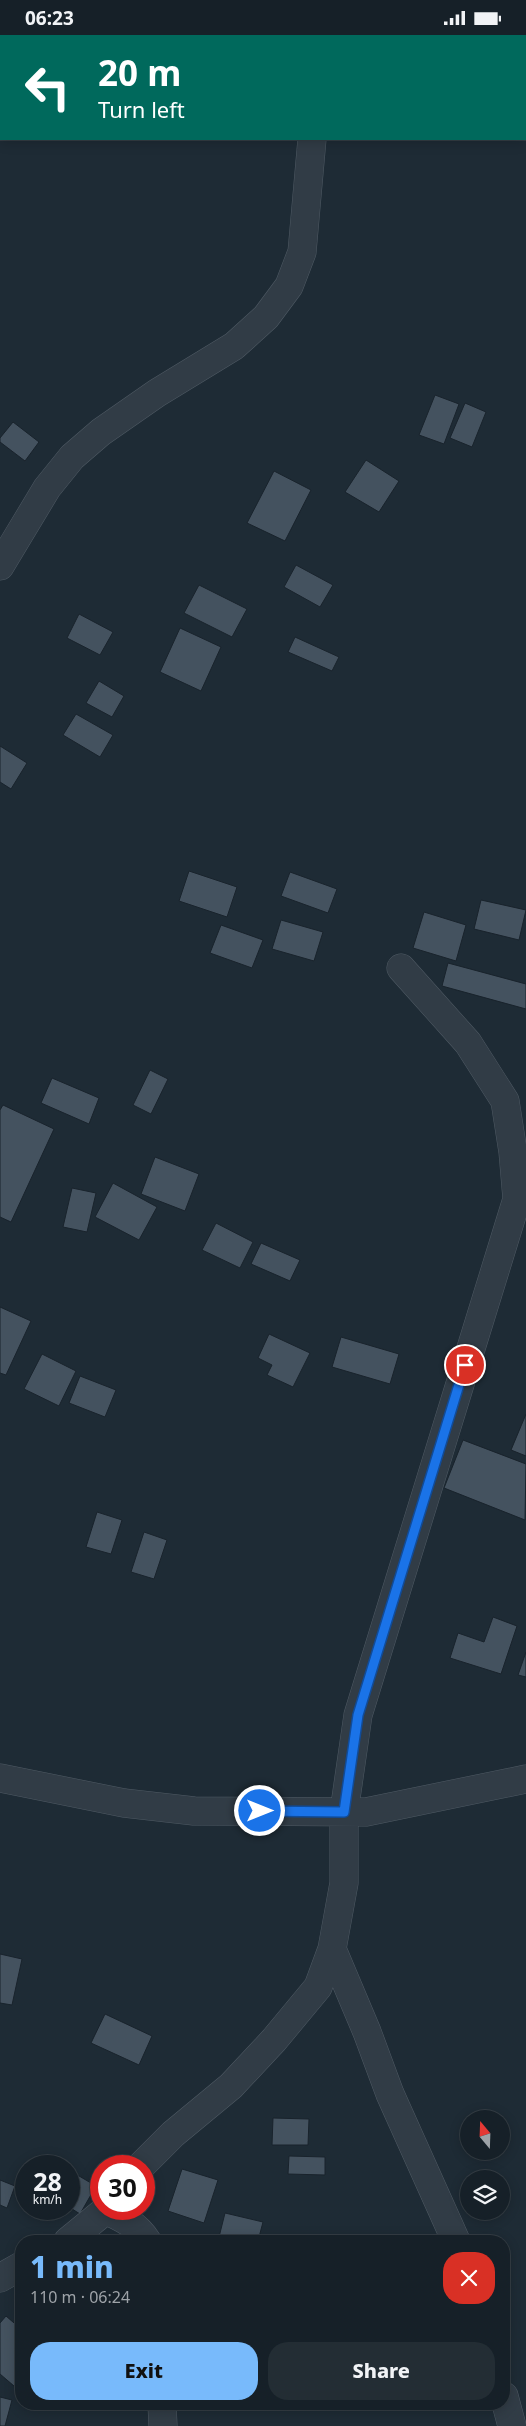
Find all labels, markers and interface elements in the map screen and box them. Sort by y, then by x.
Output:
text: 06:23 [25,5,74,31]
text: 20 m [98,49,181,96]
icon: left [15,55,80,120]
text: Turn left [98,94,185,124]
pin [444,1344,486,1386]
icon: arrive [451,1351,479,1379]
position arrow [233,1784,285,1836]
north arrow [460,2110,510,2160]
map controls [460,2110,510,2220]
speed limit sign: 30 [90,2155,155,2220]
text: 28 [33,2164,62,2198]
button: layers [460,2170,510,2220]
text: km/h [33,2191,62,2208]
text: 1 min [30,2246,114,2287]
button: close [443,2252,495,2304]
text: 110 m · 06:24 [30,2286,130,2308]
button: Exit [30,2342,258,2400]
button: Share [268,2342,495,2400]

